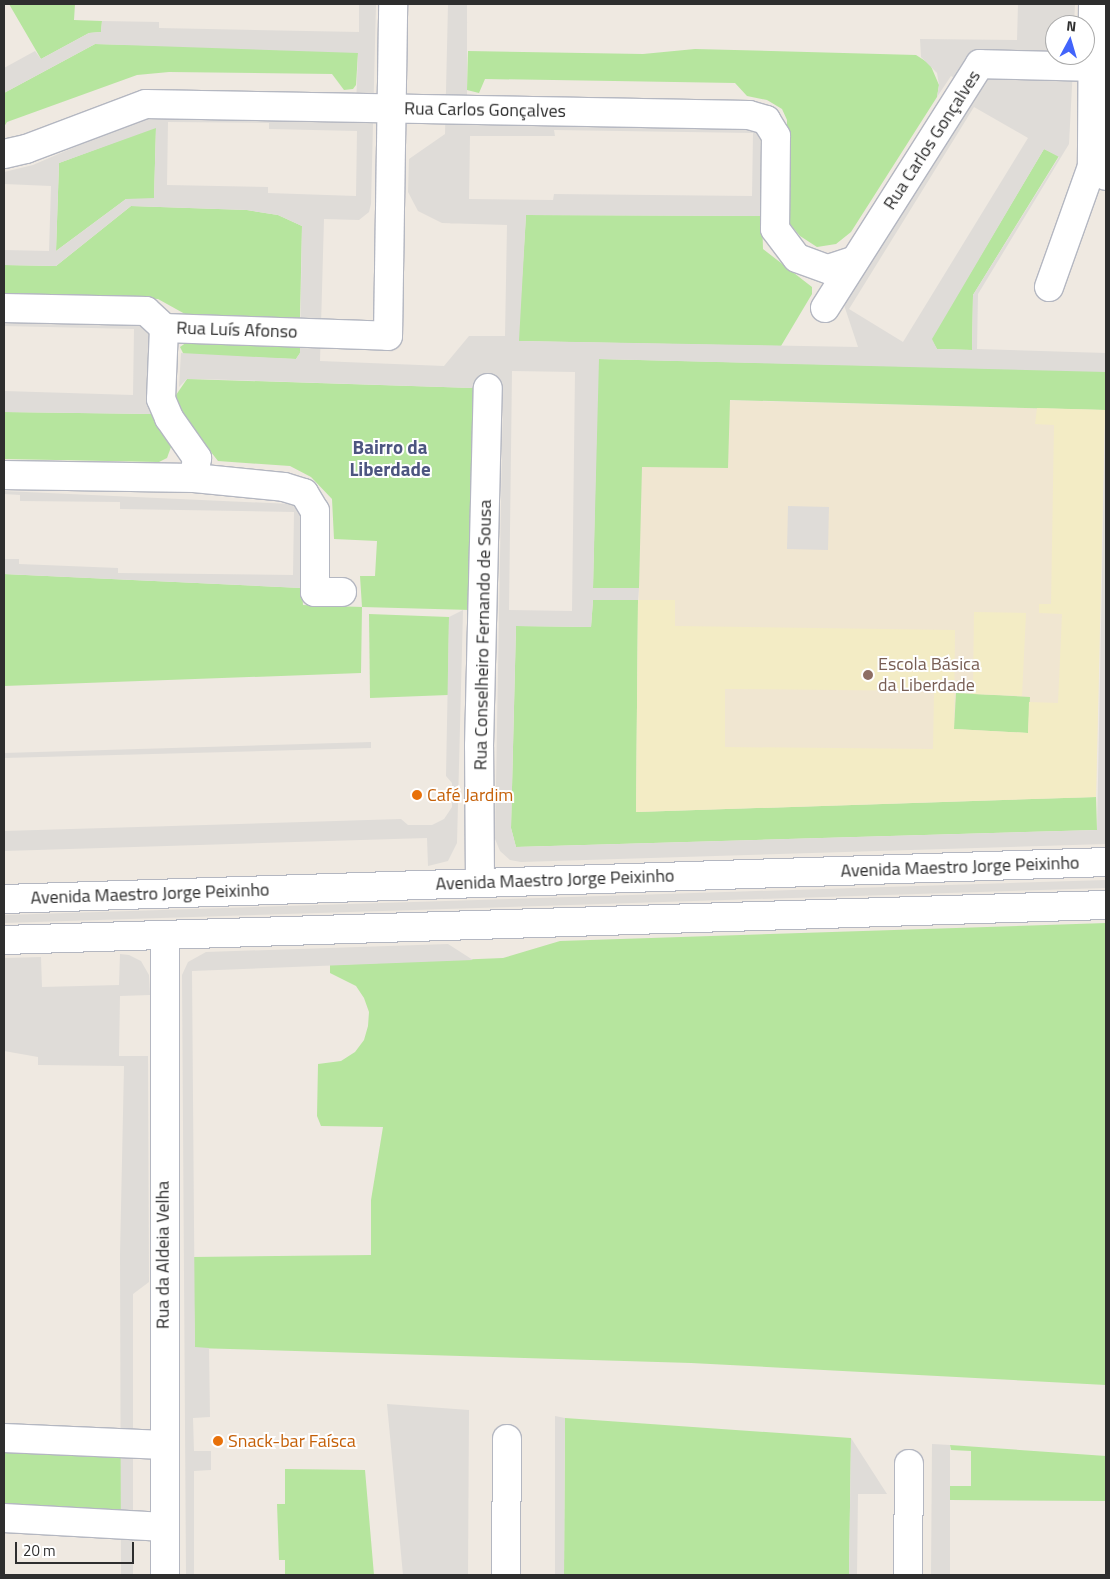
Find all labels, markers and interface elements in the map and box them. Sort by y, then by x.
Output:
north arrow [1045,15,1095,65]
text: N [1066,15,1077,37]
street label: Rua Carlos Gonçalves [879,66,985,214]
street label: Rua Carlos Gonçalves [404,98,566,122]
street label: Rua Luís Afonso [176,317,298,343]
district label: Bairro da Liberdade [349,436,431,480]
street label: Rua Conselheiro Fernando de Sousa [470,499,496,771]
place label: Escola Básica da Liberdade [878,654,980,696]
marker: Escola Básica da Liberdade [862,669,874,681]
place label: Café Jardim [427,784,513,806]
marker: Café Jardim [411,789,423,801]
street label: Avenida Maestro Jorge Peixinho [840,852,1080,882]
street label: Avenida Maestro Jorge Peixinho [435,865,675,895]
street label: Avenida Maestro Jorge Peixinho [30,879,270,909]
street label: Rua da Aldeia Velha [152,1181,174,1329]
place label: Snack-bar Faísca [228,1430,356,1452]
marker: Snack-bar Faísca [212,1435,224,1447]
scale bar [18,1532,136,1564]
text: 20 m [23,1539,56,1562]

